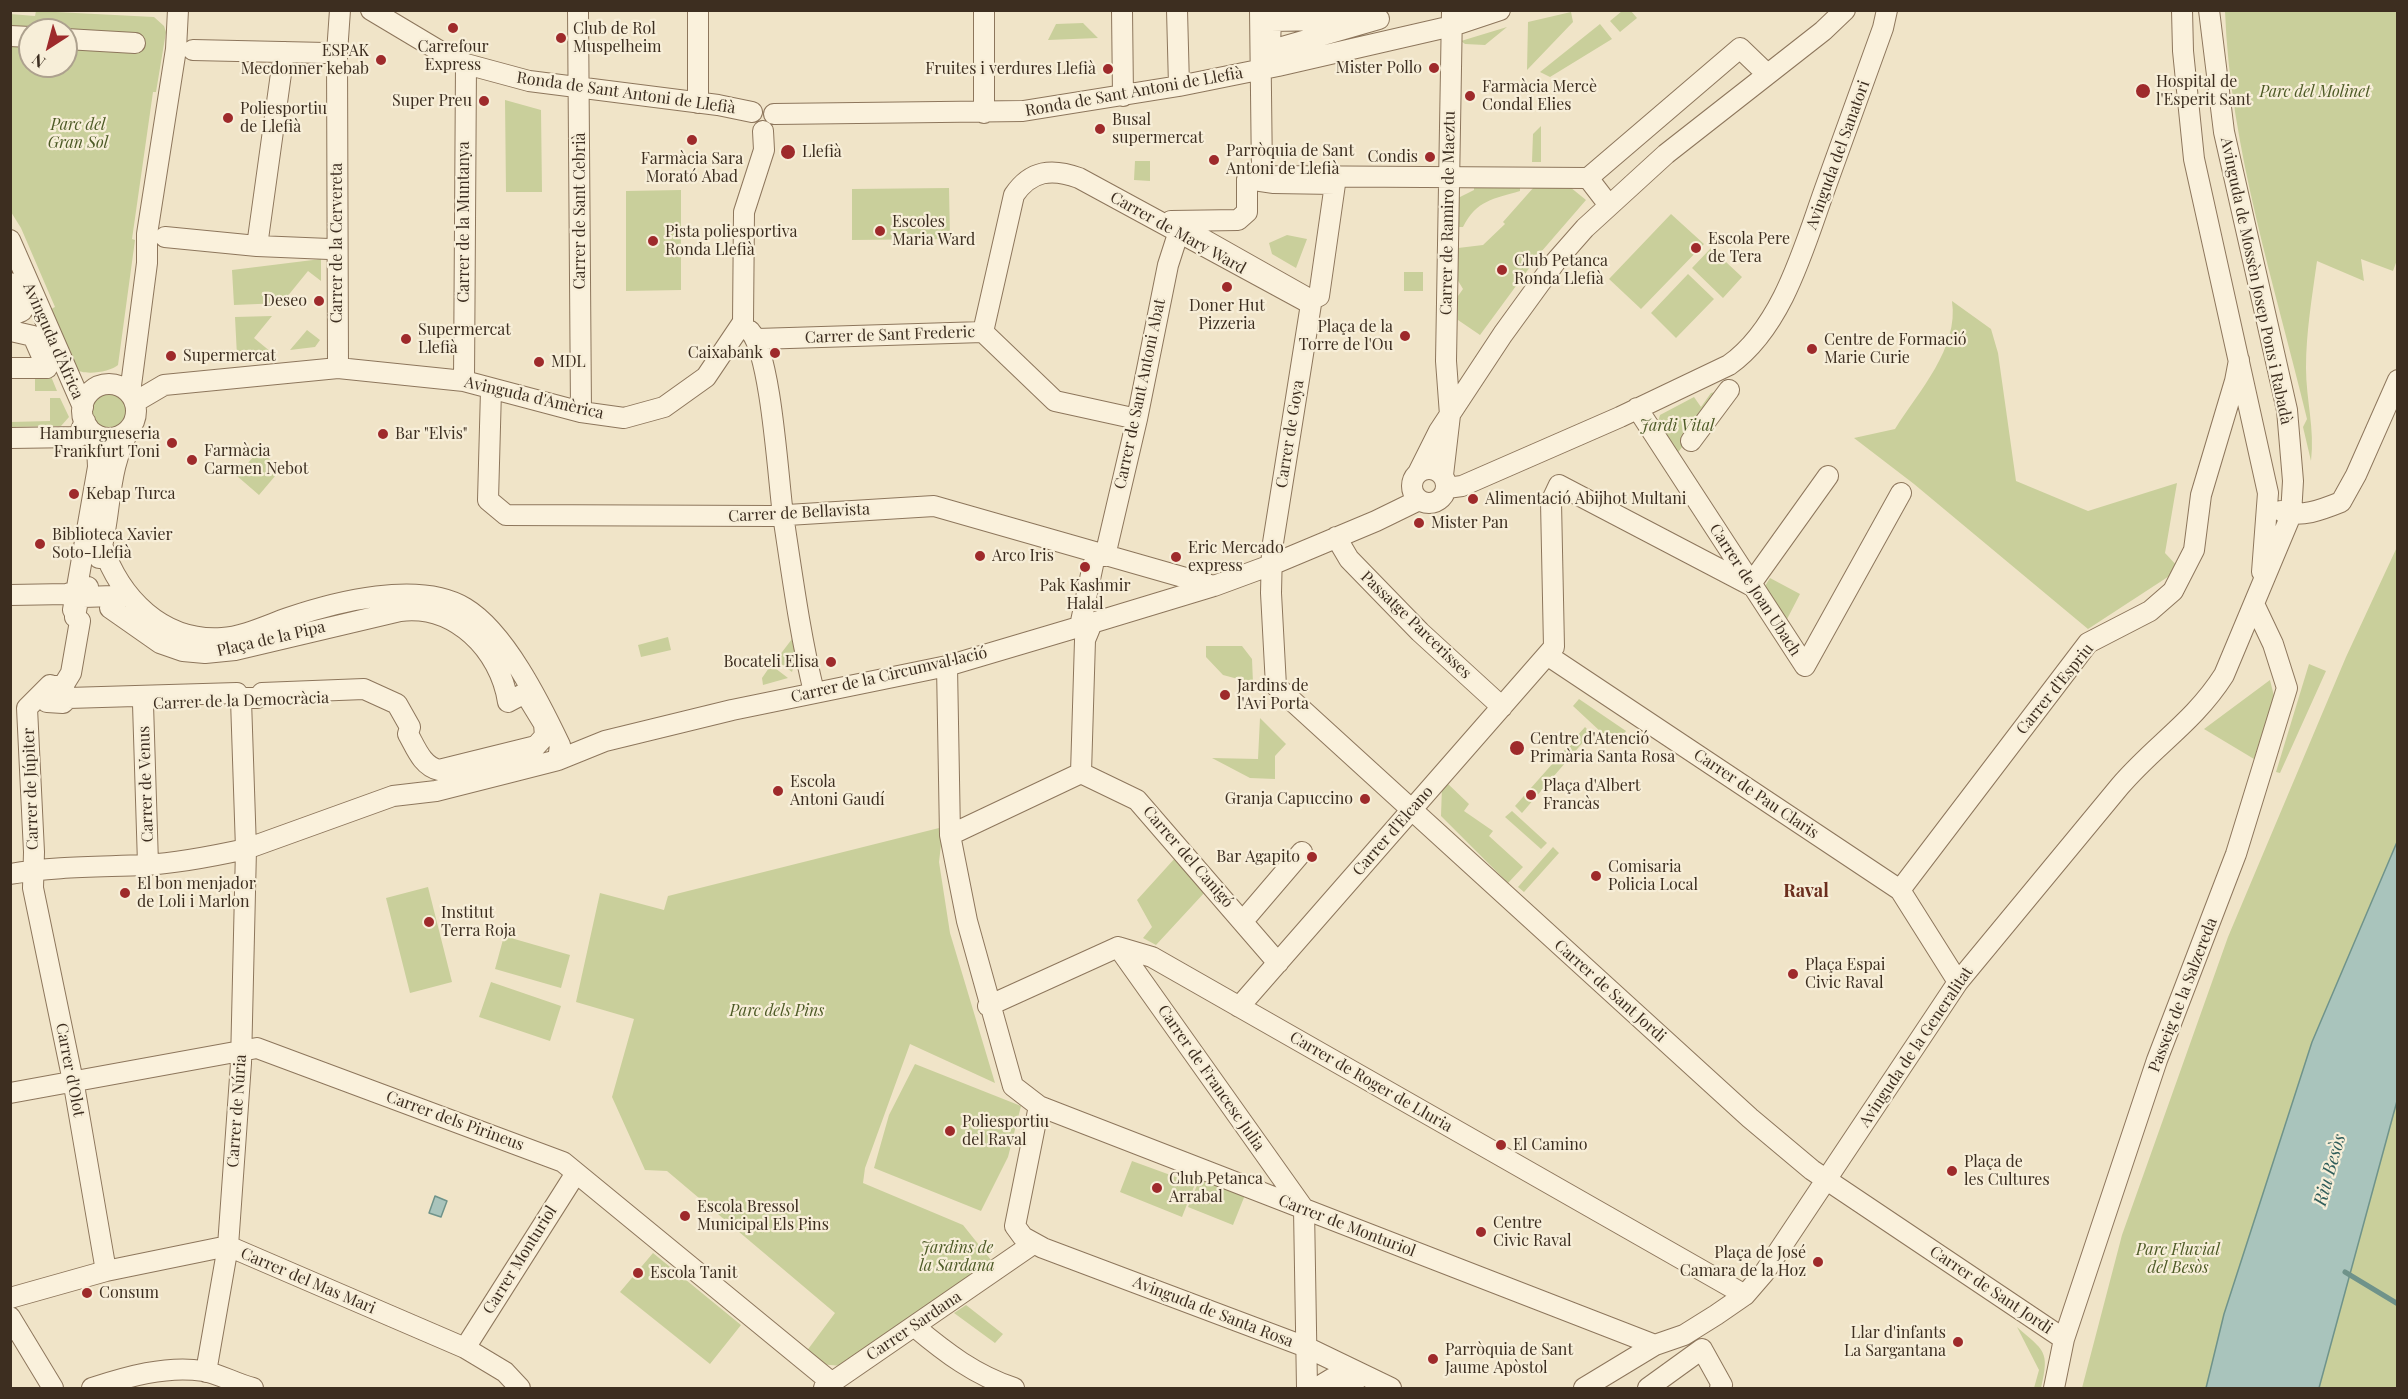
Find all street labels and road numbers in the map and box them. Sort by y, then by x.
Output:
street label: Ronda de Sant Antoni de Llefià [1024,63,1244,121]
street label: Ronda de Sant Antoni de Llefià [515,68,737,118]
street label: Avinguda del Sanatori [1802,78,1874,232]
street label: Carrer de Ramiro de Maeztu [1437,111,1459,315]
street label: Carrer de Sant Cebrià [570,132,590,290]
street label: Avinguda de Mossèn Josep Pons i Rabadà [2216,136,2296,426]
street label: Carrer de la Muntanya [454,141,474,303]
street label: Carrer de la Cervereta [327,163,347,323]
street label: Carrer de Mary Ward [1107,188,1249,278]
street label: Avinguda d'Àfrica [19,280,87,402]
street label: Carrer de Sant Antoni Abat [1110,297,1170,491]
street label: Carrer de Sant Frederic [805,322,975,348]
street label: Avinguda d'Amèrica [462,373,606,423]
street label: Carrer de Goya [1272,379,1308,489]
street label: Carrer de Bellavista [728,500,870,526]
street label: Carrer de Joan Ubach [1705,520,1805,660]
street label: Passatge Parcerisses [1357,567,1475,683]
street label: Plaça de la Pipa [215,617,327,661]
street label: Carrer d'Espriu [2012,640,2098,738]
street label: Carrer de la Circumval·lació [789,643,989,707]
street label: Carrer de la Democràcia [153,688,329,714]
street label: Carrer de Venus [134,725,158,843]
street label: Carrer de Júpiter [19,727,43,851]
street label: Carrer de Pau Claris [1690,745,1822,843]
street label: Carrer d'Elcano [1349,782,1437,880]
street label: Carrer del Canigó [1139,802,1237,912]
street label: Passeig de la Salzereda [2145,915,2221,1075]
street label: Carrer de Sant Jordi [1550,936,1670,1046]
street label: Avinguda de la Generalitat [1855,963,1977,1131]
street label: Carrer de Francesc Julia [1153,1001,1269,1155]
street label: Carrer d'Olot [52,1022,88,1118]
street label: Carrer de Roger de Lluria [1286,1028,1456,1136]
street label: Carrer de Núria [223,1054,251,1168]
street label: Carrer dels Pirineus [384,1087,526,1155]
street label: Carrer de Monturiol [1276,1191,1418,1261]
street label: Carrer Monturiol [479,1202,561,1318]
street label: Carrer de Sant Jordi [1926,1242,2056,1338]
street label: Carrer del Mas Mari [238,1244,378,1318]
street label: Avinguda de Santa Rosa [1130,1273,1296,1351]
street label: Carrer Sardana [863,1287,965,1365]

